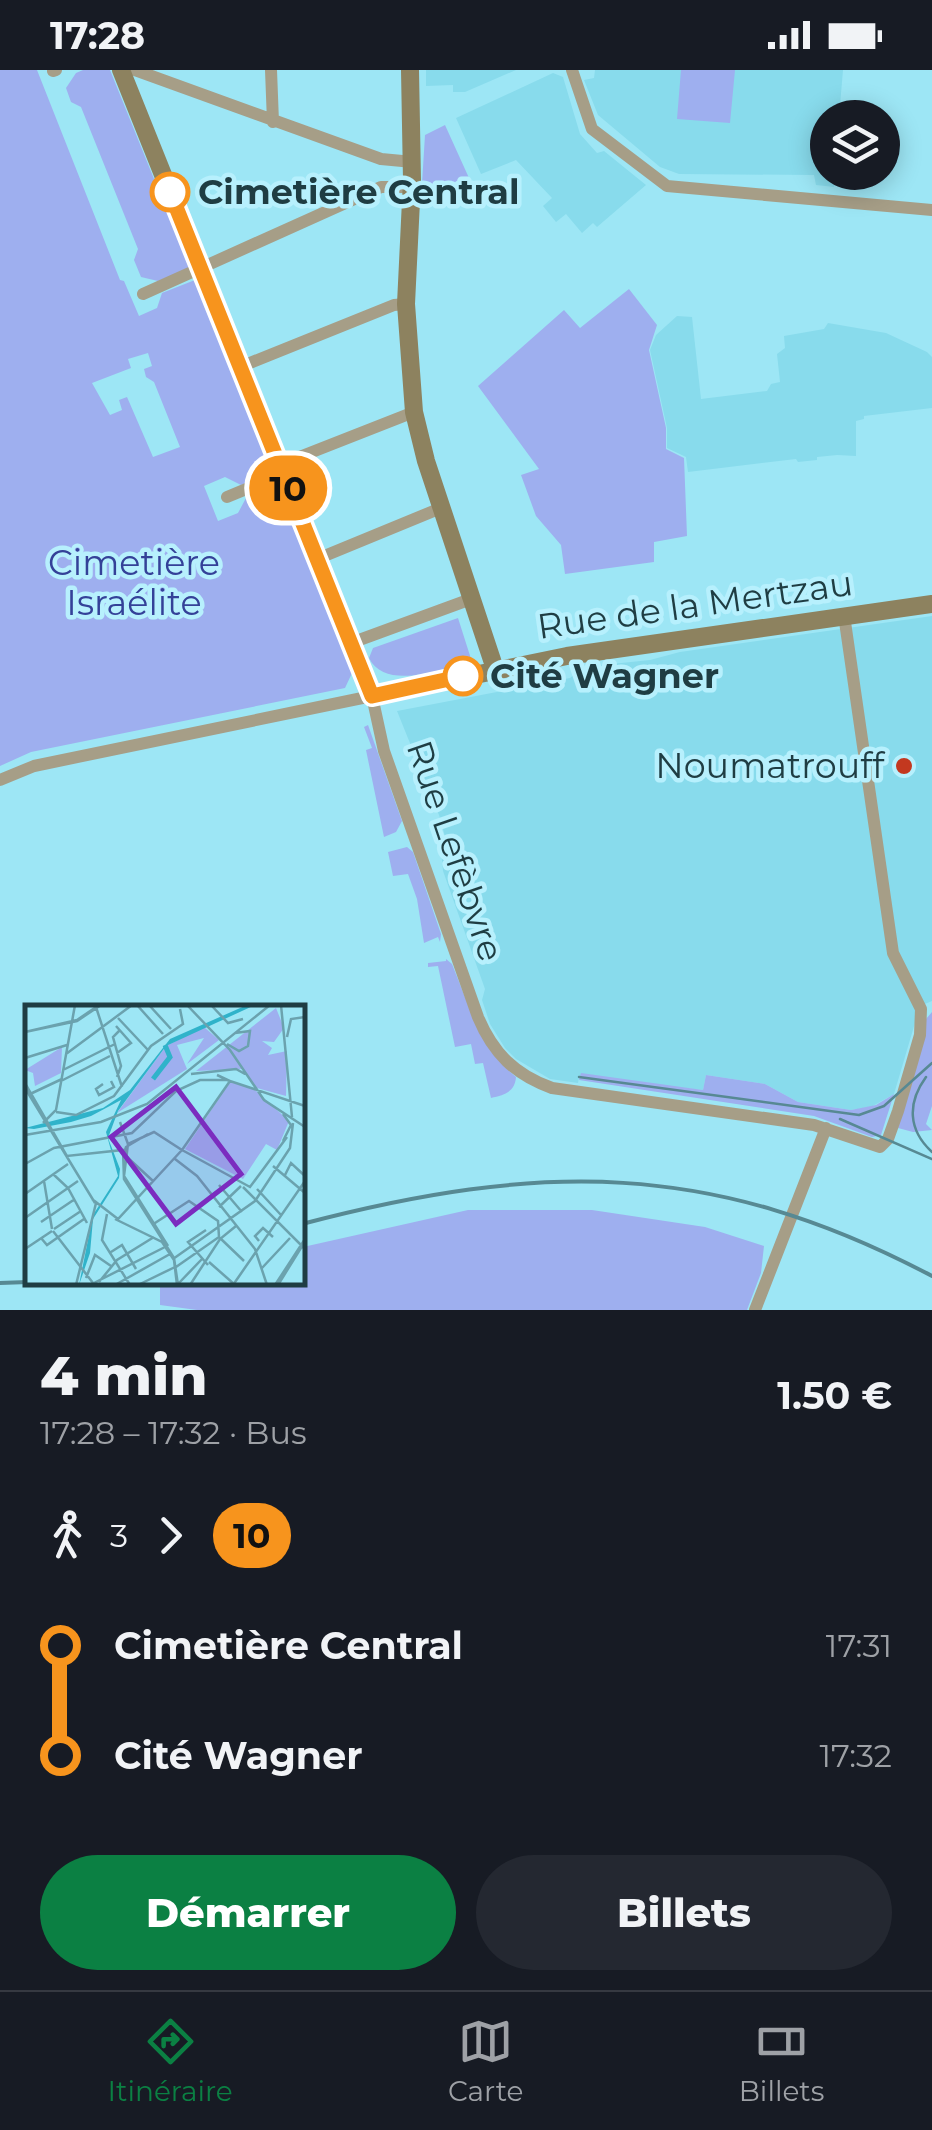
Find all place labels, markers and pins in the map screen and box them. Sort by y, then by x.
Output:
place label: Cimetière Central [198,170,519,213]
marker: Cimetière Central [151,173,189,211]
place label: Cité Wagner [490,654,719,697]
marker: Cité Wagner [444,657,482,695]
place label: Noumatrouff [655,744,886,787]
marker: Noumatrouff [893,755,915,777]

